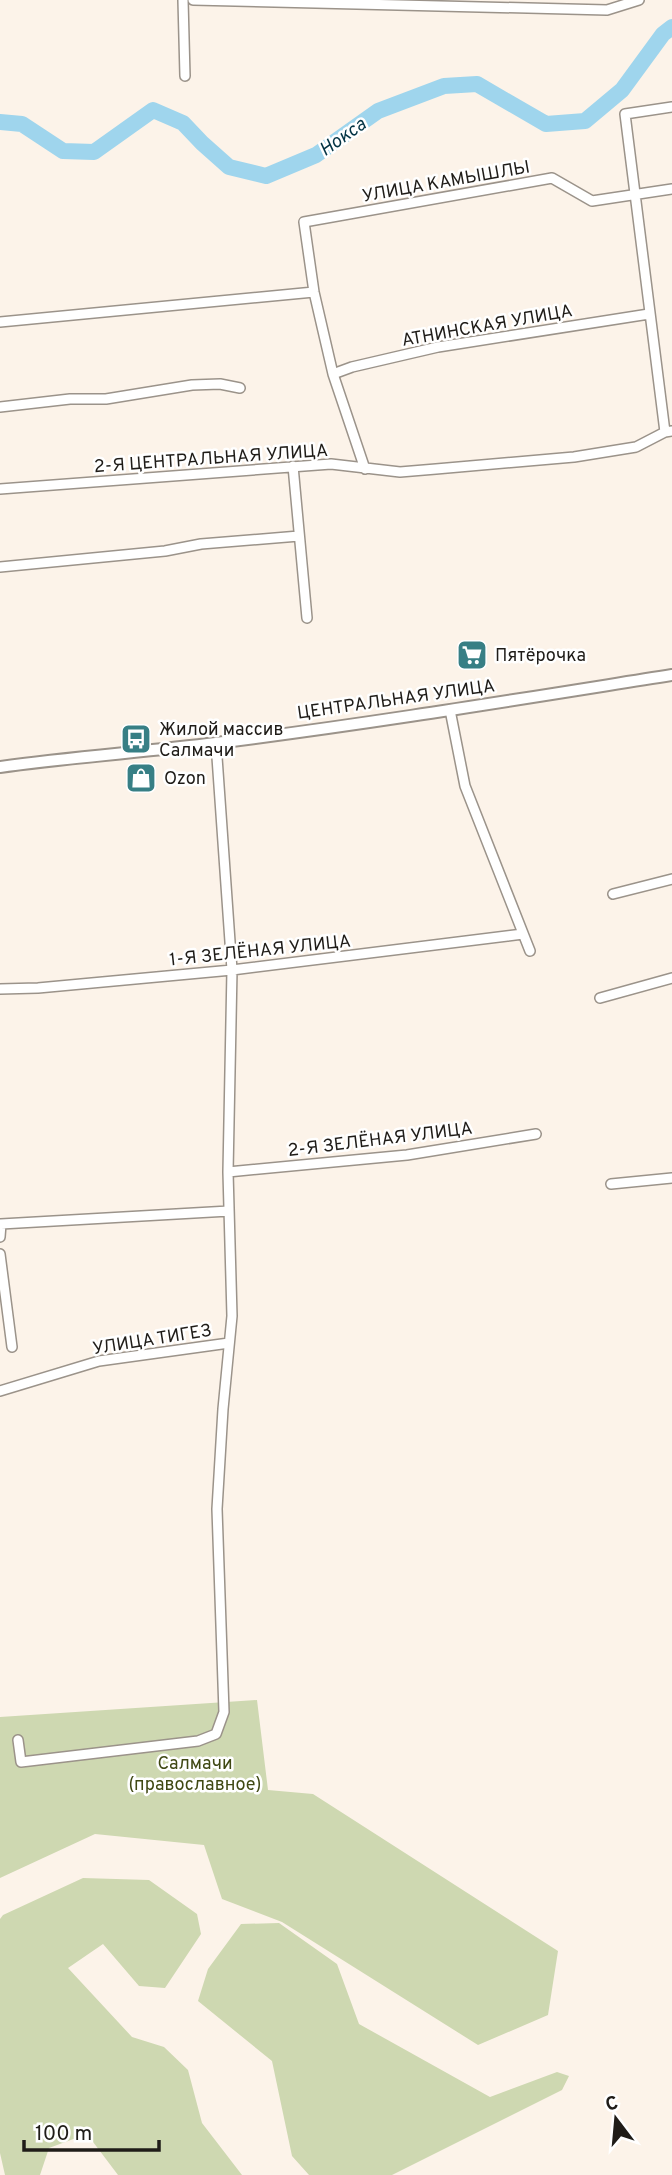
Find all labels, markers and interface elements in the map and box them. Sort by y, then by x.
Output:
water label: Нокса [315,113,372,162]
street label: УЛИЦА КАМЫШЛЫ [361,156,532,209]
street label: АТНИНСКАЯ УЛИЦА [400,300,575,353]
street label: 2-Я ЦЕНТРАЛЬНАЯ УЛИЦА [93,440,329,479]
supermarket icon: Пятёрочка [455,638,489,672]
place label: Пятёрочка [495,645,586,668]
street label: ЦЕНТРАЛЬНАЯ УЛИЦА [296,675,497,726]
place label: Жилой массив Салмачи [159,719,283,763]
bus stop icon: Жилой массив Салмачи [119,722,153,756]
shop icon: Ozon [124,761,158,795]
place label: Ozon [164,768,206,791]
street label: 1-Я ЗЕЛЁНАЯ УЛИЦА [168,929,352,972]
street label: 2-Я ЗЕЛЁНАЯ УЛИЦА [286,1116,474,1163]
street label: УЛИЦА ТИГЕЗ [91,1320,213,1361]
park label: Салмачи (православное) [128,1753,262,1797]
north arrow [581,2084,651,2154]
text: С [603,2091,621,2118]
scale bar [24,2108,159,2152]
text: 100 m [35,2121,92,2148]

